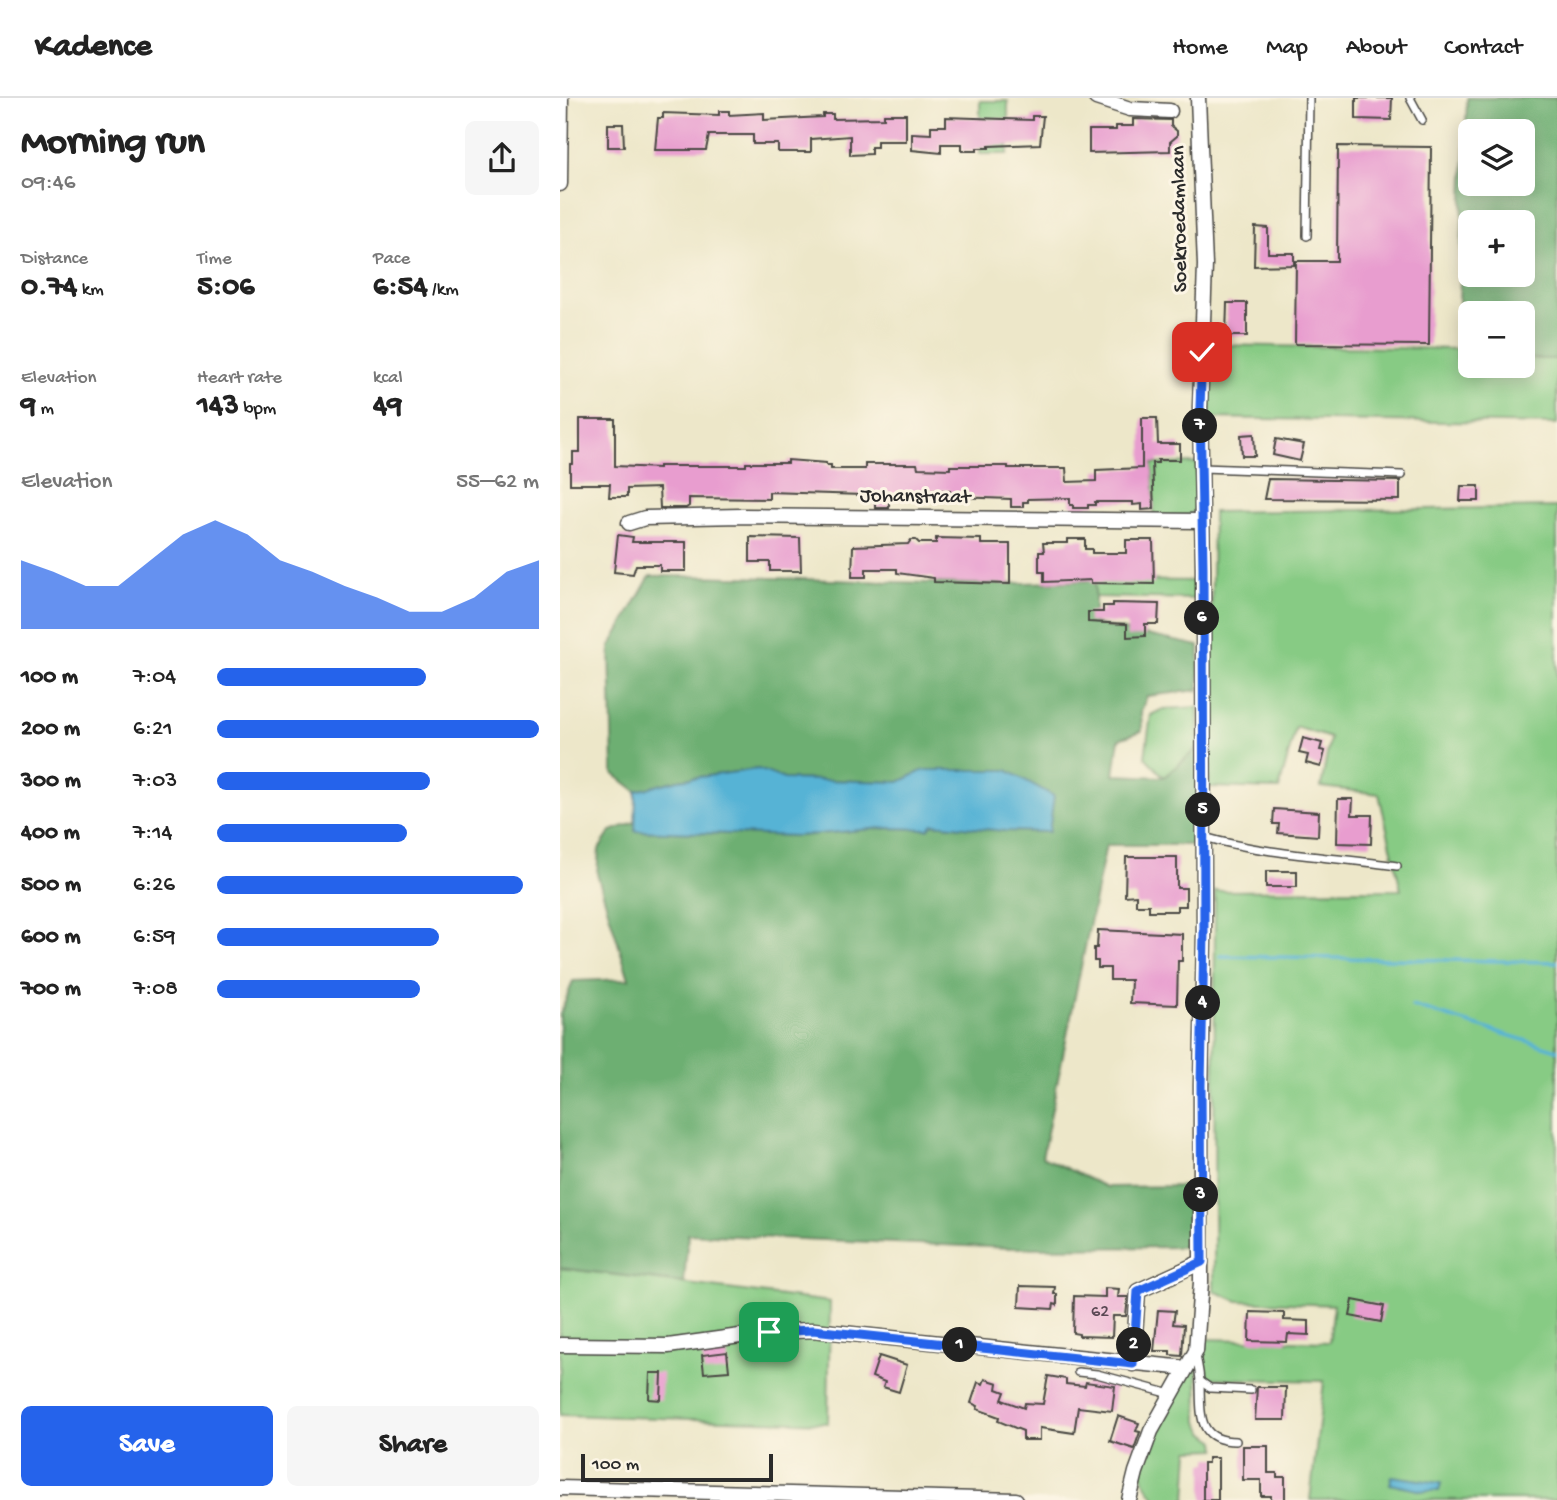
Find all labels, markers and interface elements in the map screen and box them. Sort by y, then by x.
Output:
text: Kadence [35,29,152,67]
text: Home [1172,34,1228,63]
text: Map [1266,34,1308,63]
text: About [1346,34,1406,63]
text: Contact [1444,34,1522,63]
map controls [1458,119,1535,378]
button: layers [1458,119,1535,196]
button: share [465,121,539,195]
text: Morning run [21,122,205,166]
street label: Soekroedamlaan [1167,145,1195,293]
text: 09:46 [21,170,75,197]
button: + [1458,210,1535,287]
text: Distance [21,248,88,271]
text: Time [197,248,232,271]
text: Pace [373,248,410,271]
text: 0.74 [21,271,77,306]
text: 5:06 [197,271,254,306]
text: 6:54 [373,271,428,306]
text: km [77,279,104,302]
text: /km [428,279,459,302]
button: − [1458,301,1535,378]
pin [1172,322,1232,382]
icon: check [1183,333,1221,371]
text: Elevation [21,367,97,390]
text: Heart rate [197,367,282,390]
text: kcal [373,367,403,390]
text: 9 [21,390,36,425]
text: 143 [197,390,239,425]
text: 49 [373,390,402,425]
text: m [36,398,54,421]
text: bpm [239,398,276,421]
pin: 7 [1182,408,1218,444]
text: 7 [1195,414,1204,437]
text: Elevation [21,469,112,496]
text: 55–62 m [456,469,539,496]
street label: Johanstraat [860,485,973,512]
pin: 6 [1184,601,1220,636]
text: 6 [1197,606,1206,629]
text: 100 m [21,664,78,691]
text: 7:04 [133,664,176,691]
text: 200 m [21,716,80,743]
text: 6:21 [133,716,172,743]
text: 300 m [21,768,81,795]
text: 7:03 [133,768,177,795]
pin: 5 [1186,792,1220,828]
text: 5 [1198,798,1208,821]
text: 400 m [21,820,80,847]
text: 7:14 [133,820,172,847]
text: 500 m [21,872,81,899]
text: 6:26 [133,872,175,899]
text: 600 m [21,924,81,951]
text: 6:59 [133,924,176,951]
text: 700 m [21,976,81,1003]
text: 7:08 [133,976,178,1003]
pin: 4 [1186,986,1220,1020]
text: 4 [1198,991,1207,1014]
pin: 3 [1184,1178,1218,1212]
text: 3 [1196,1183,1205,1206]
pin [739,1302,799,1362]
house number: 62 [1091,1302,1109,1323]
icon: arrive [750,1313,788,1351]
pin: 1 [942,1328,978,1362]
pin: 2 [1116,1328,1152,1362]
text: 1 [956,1333,963,1356]
text: 2 [1129,1333,1138,1356]
button: Save [21,1406,273,1486]
button: Share [287,1406,539,1486]
scale bar [581,1451,774,1483]
text: 100 m [592,1454,639,1477]

